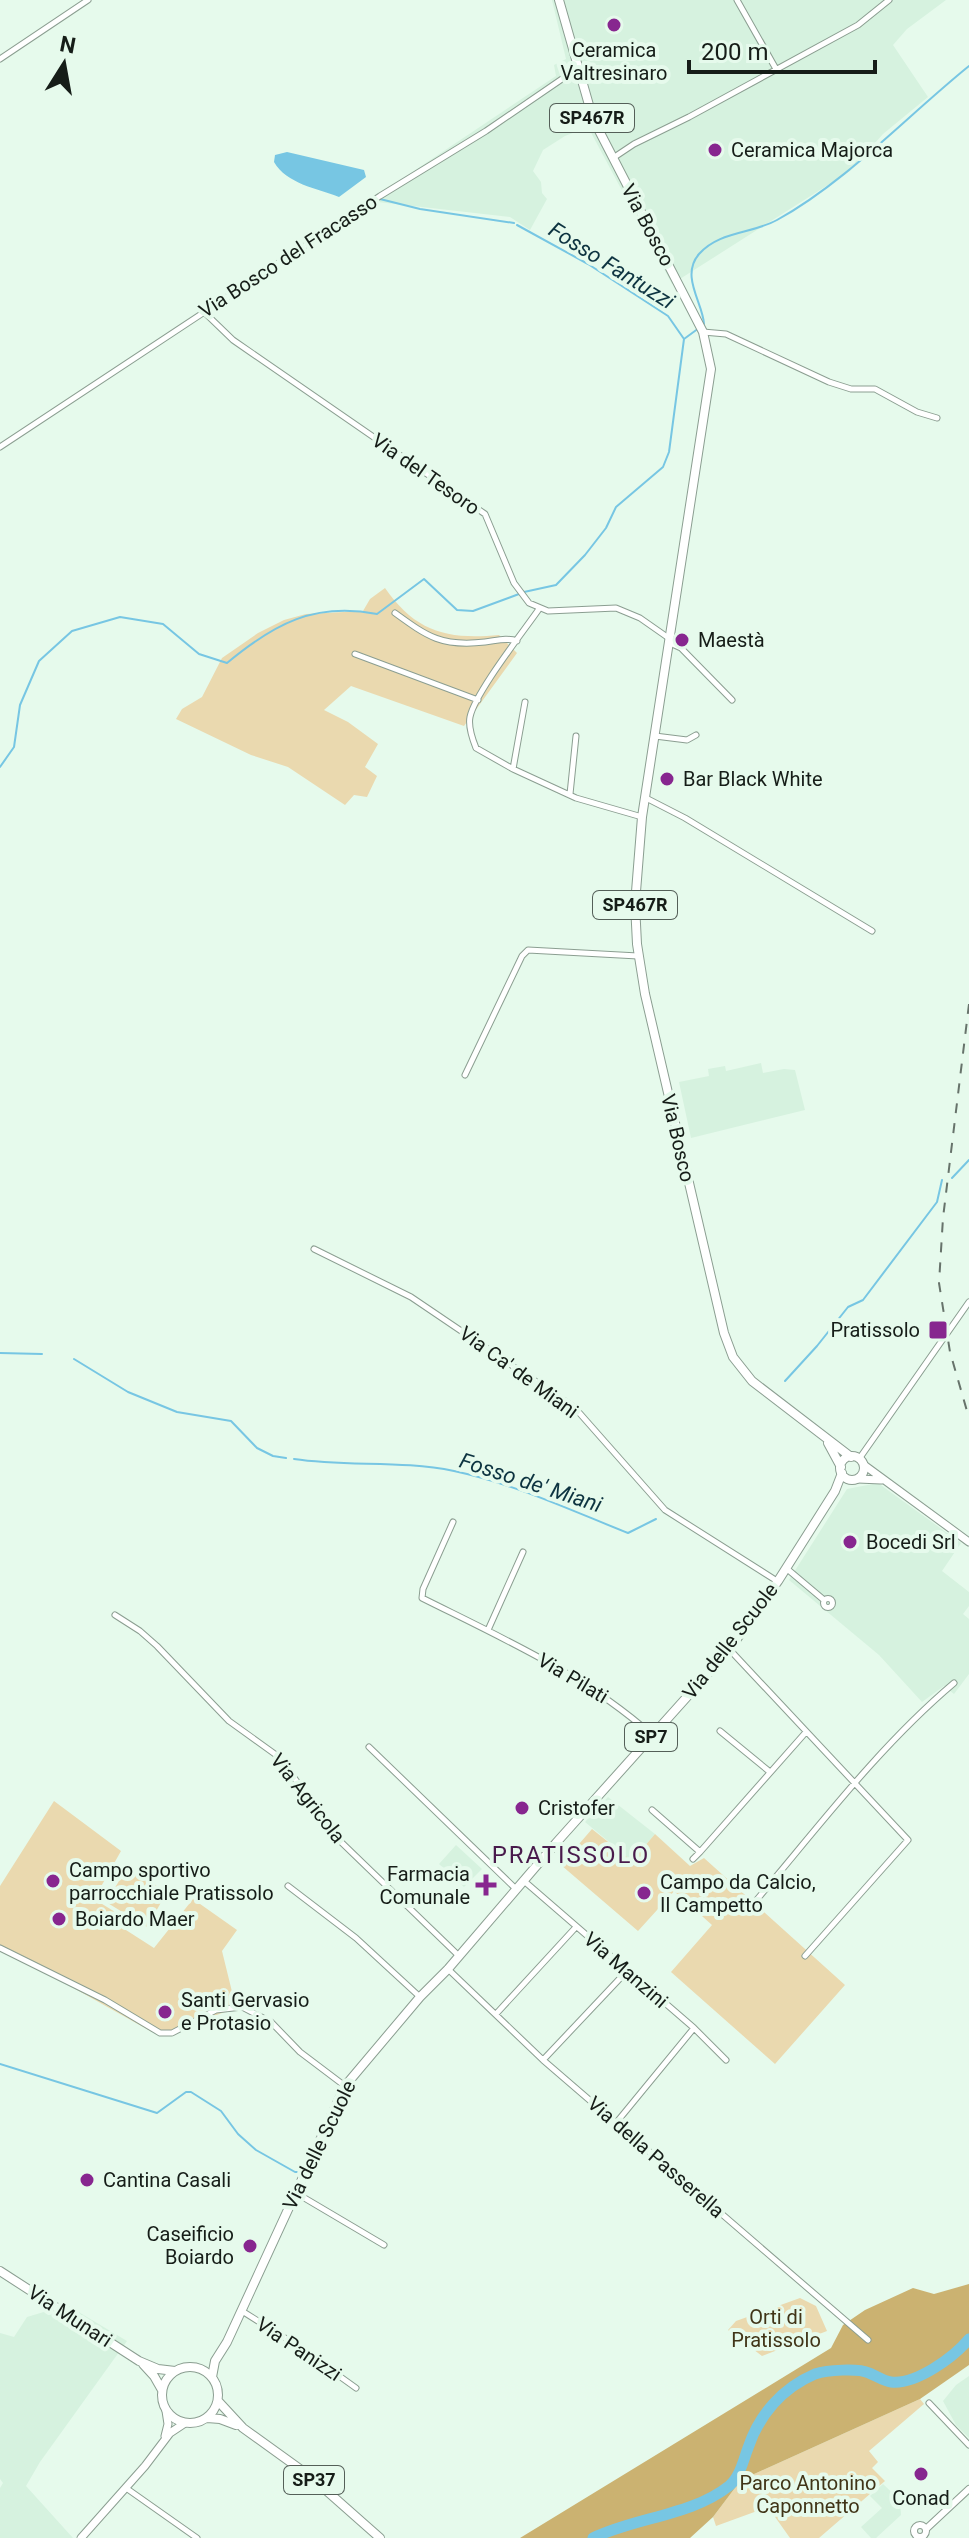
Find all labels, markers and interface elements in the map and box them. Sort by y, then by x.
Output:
marker: Ceramica Valtresinaro [605,16,623,34]
north arrow [24,24,104,104]
scale bar [689,24,875,74]
text: N [58,31,78,59]
place label: Ceramica Valtresinaro [561,38,667,85]
text: 200 m [701,38,768,66]
road number: SP467R [550,104,634,132]
place label: Ceramica Majorca [731,138,893,162]
marker: Ceramica Majorca [706,141,724,159]
street label: Via Bosco [616,180,680,270]
street label: Via Bosco del Fracasso [194,189,382,323]
water label: Fosso Fantuzzi [544,217,680,314]
street label: Via del Tesoro [367,428,485,520]
place label: Maestà [698,628,765,652]
marker: Maestà [673,631,691,649]
place label: Bar Black White [683,767,823,791]
marker: Bar Black White [658,770,676,788]
road number: SP467R [593,891,677,919]
street label: Via Bosco [656,1092,700,1184]
place label: Pratissolo [830,1318,920,1342]
marker: Pratissolo [927,1319,949,1341]
street label: Via Ca' de Miani [455,1321,583,1423]
water label: Fosso de' Miani [457,1448,606,1517]
place label: Bocedi Srl [866,1530,956,1554]
marker: Bocedi Srl [841,1533,859,1551]
street label: Via delle Scuole [677,1578,783,1704]
street label: Via Pilati [533,1648,613,1708]
road number: SP7 [625,1723,677,1751]
street label: Via Agricola [266,1748,350,1848]
place label: Cristofer [538,1796,615,1820]
marker: Cristofer [513,1799,531,1817]
district label: PRATISSOLO [492,1841,650,1869]
place label: Campo sportivo parrocchiale Pratissolo [69,1858,274,1905]
place label: Farmacia Comunale [380,1862,470,1909]
place label: Campo da Calcio, Il Campetto [660,1870,816,1917]
marker: Campo sportivo parrocchiale Pratissolo [44,1872,62,1890]
marker: Farmacia Comunale [477,1876,495,1894]
marker: Campo da Calcio, Il Campetto [635,1884,653,1902]
place label: Boiardo Maer [75,1907,195,1931]
marker: Boiardo Maer [50,1910,68,1928]
street label: Via Manzini [579,1927,673,2013]
place label: Santi Gervasio e Protasio [181,1988,309,2035]
marker: Santi Gervasio e Protasio [156,2003,174,2021]
street label: Via delle Scuole [277,2076,361,2214]
street label: Via della Passerella [583,2091,729,2223]
place label: Cantina Casali [103,2168,231,2192]
marker: Cantina Casali [78,2171,96,2189]
place label: Caseificio Boiardo [146,2222,234,2269]
marker: Caseificio Boiardo [241,2237,259,2255]
street label: Via Munari [23,2280,117,2352]
park label: Orti di Pratissolo [731,2305,821,2352]
street label: Via Panizzi [252,2312,346,2386]
marker: Conad [912,2465,930,2483]
road number: SP37 [284,2466,344,2494]
park label: Parco Antonino Caponnetto [739,2471,877,2518]
place label: Conad [892,2486,950,2510]

